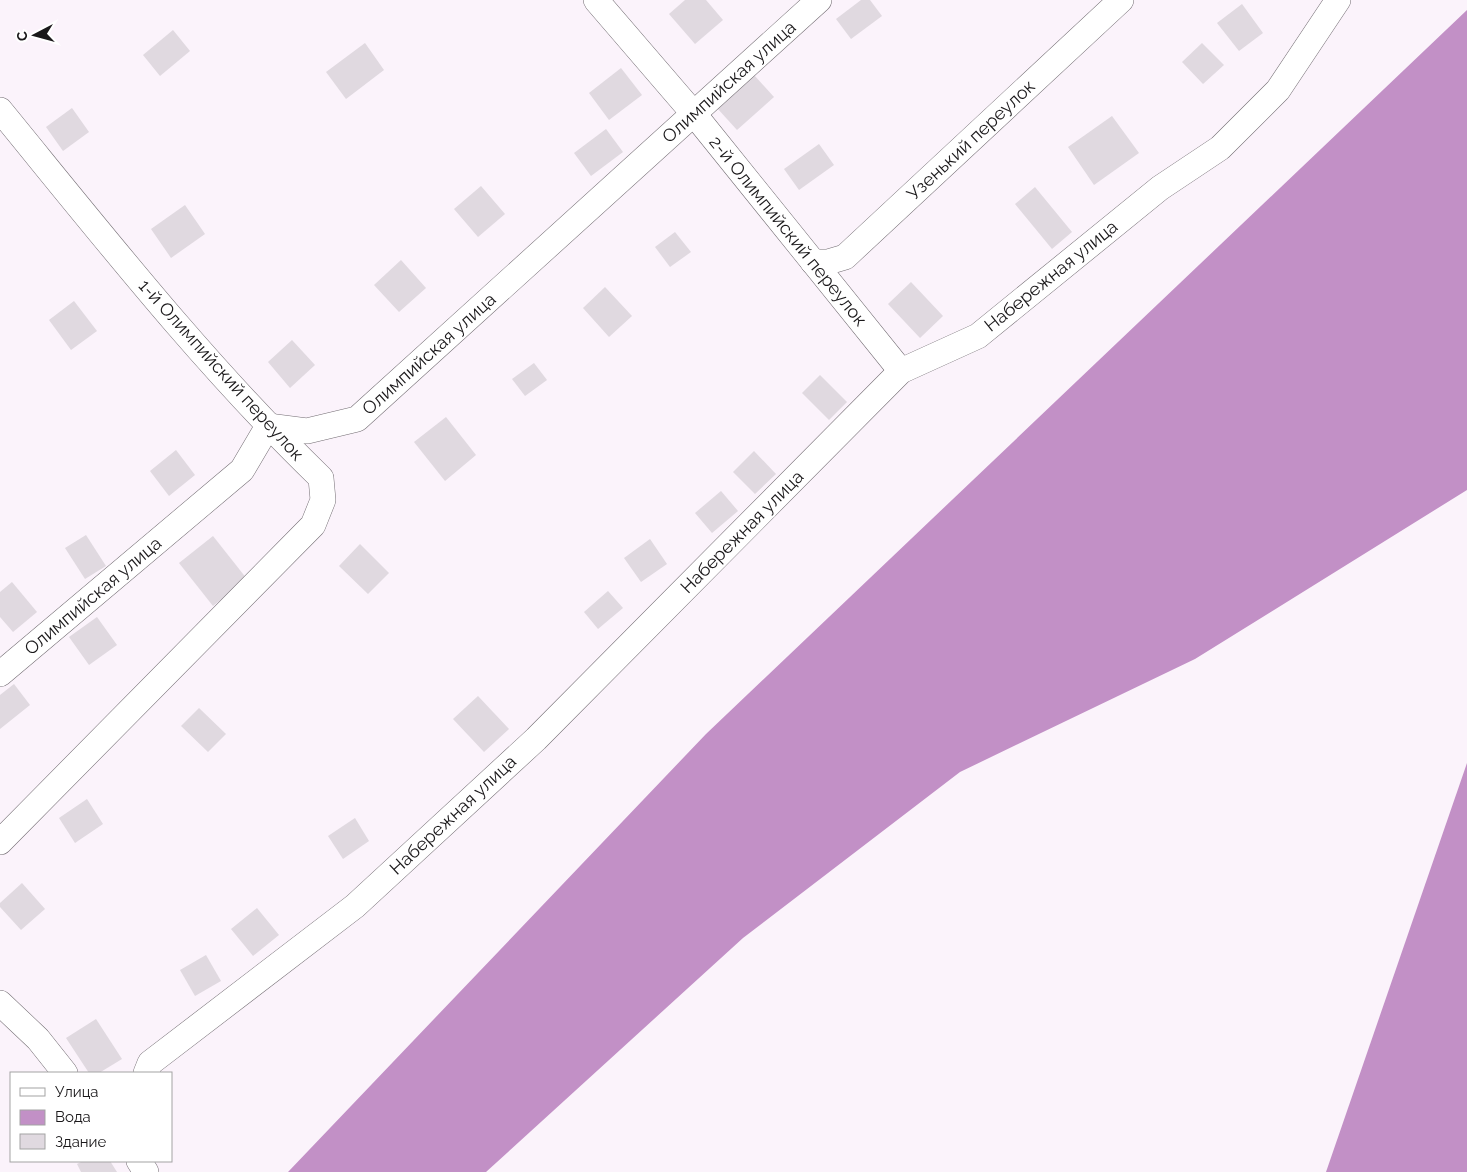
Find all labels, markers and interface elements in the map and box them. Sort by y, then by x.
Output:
north arrow [10,10,60,60]
street label: Олимпийская улица [658,16,800,147]
text: С [14,30,31,42]
street label: Узенький переулок [902,75,1039,204]
street label: 2-й Олимпийский переулок [705,131,872,330]
street label: Набережная улица [980,216,1121,336]
street label: 1-й Олимпийский переулок [134,275,308,465]
street label: Олимпийская улица [358,288,500,419]
street label: Набережная улица [676,466,807,597]
street label: Олимпийская улица [20,532,165,659]
street label: Набережная улица [385,751,520,879]
legend [10,1072,172,1162]
text: Улица [55,1083,99,1101]
text: Вода [55,1108,91,1126]
text: Здание [55,1133,107,1151]

